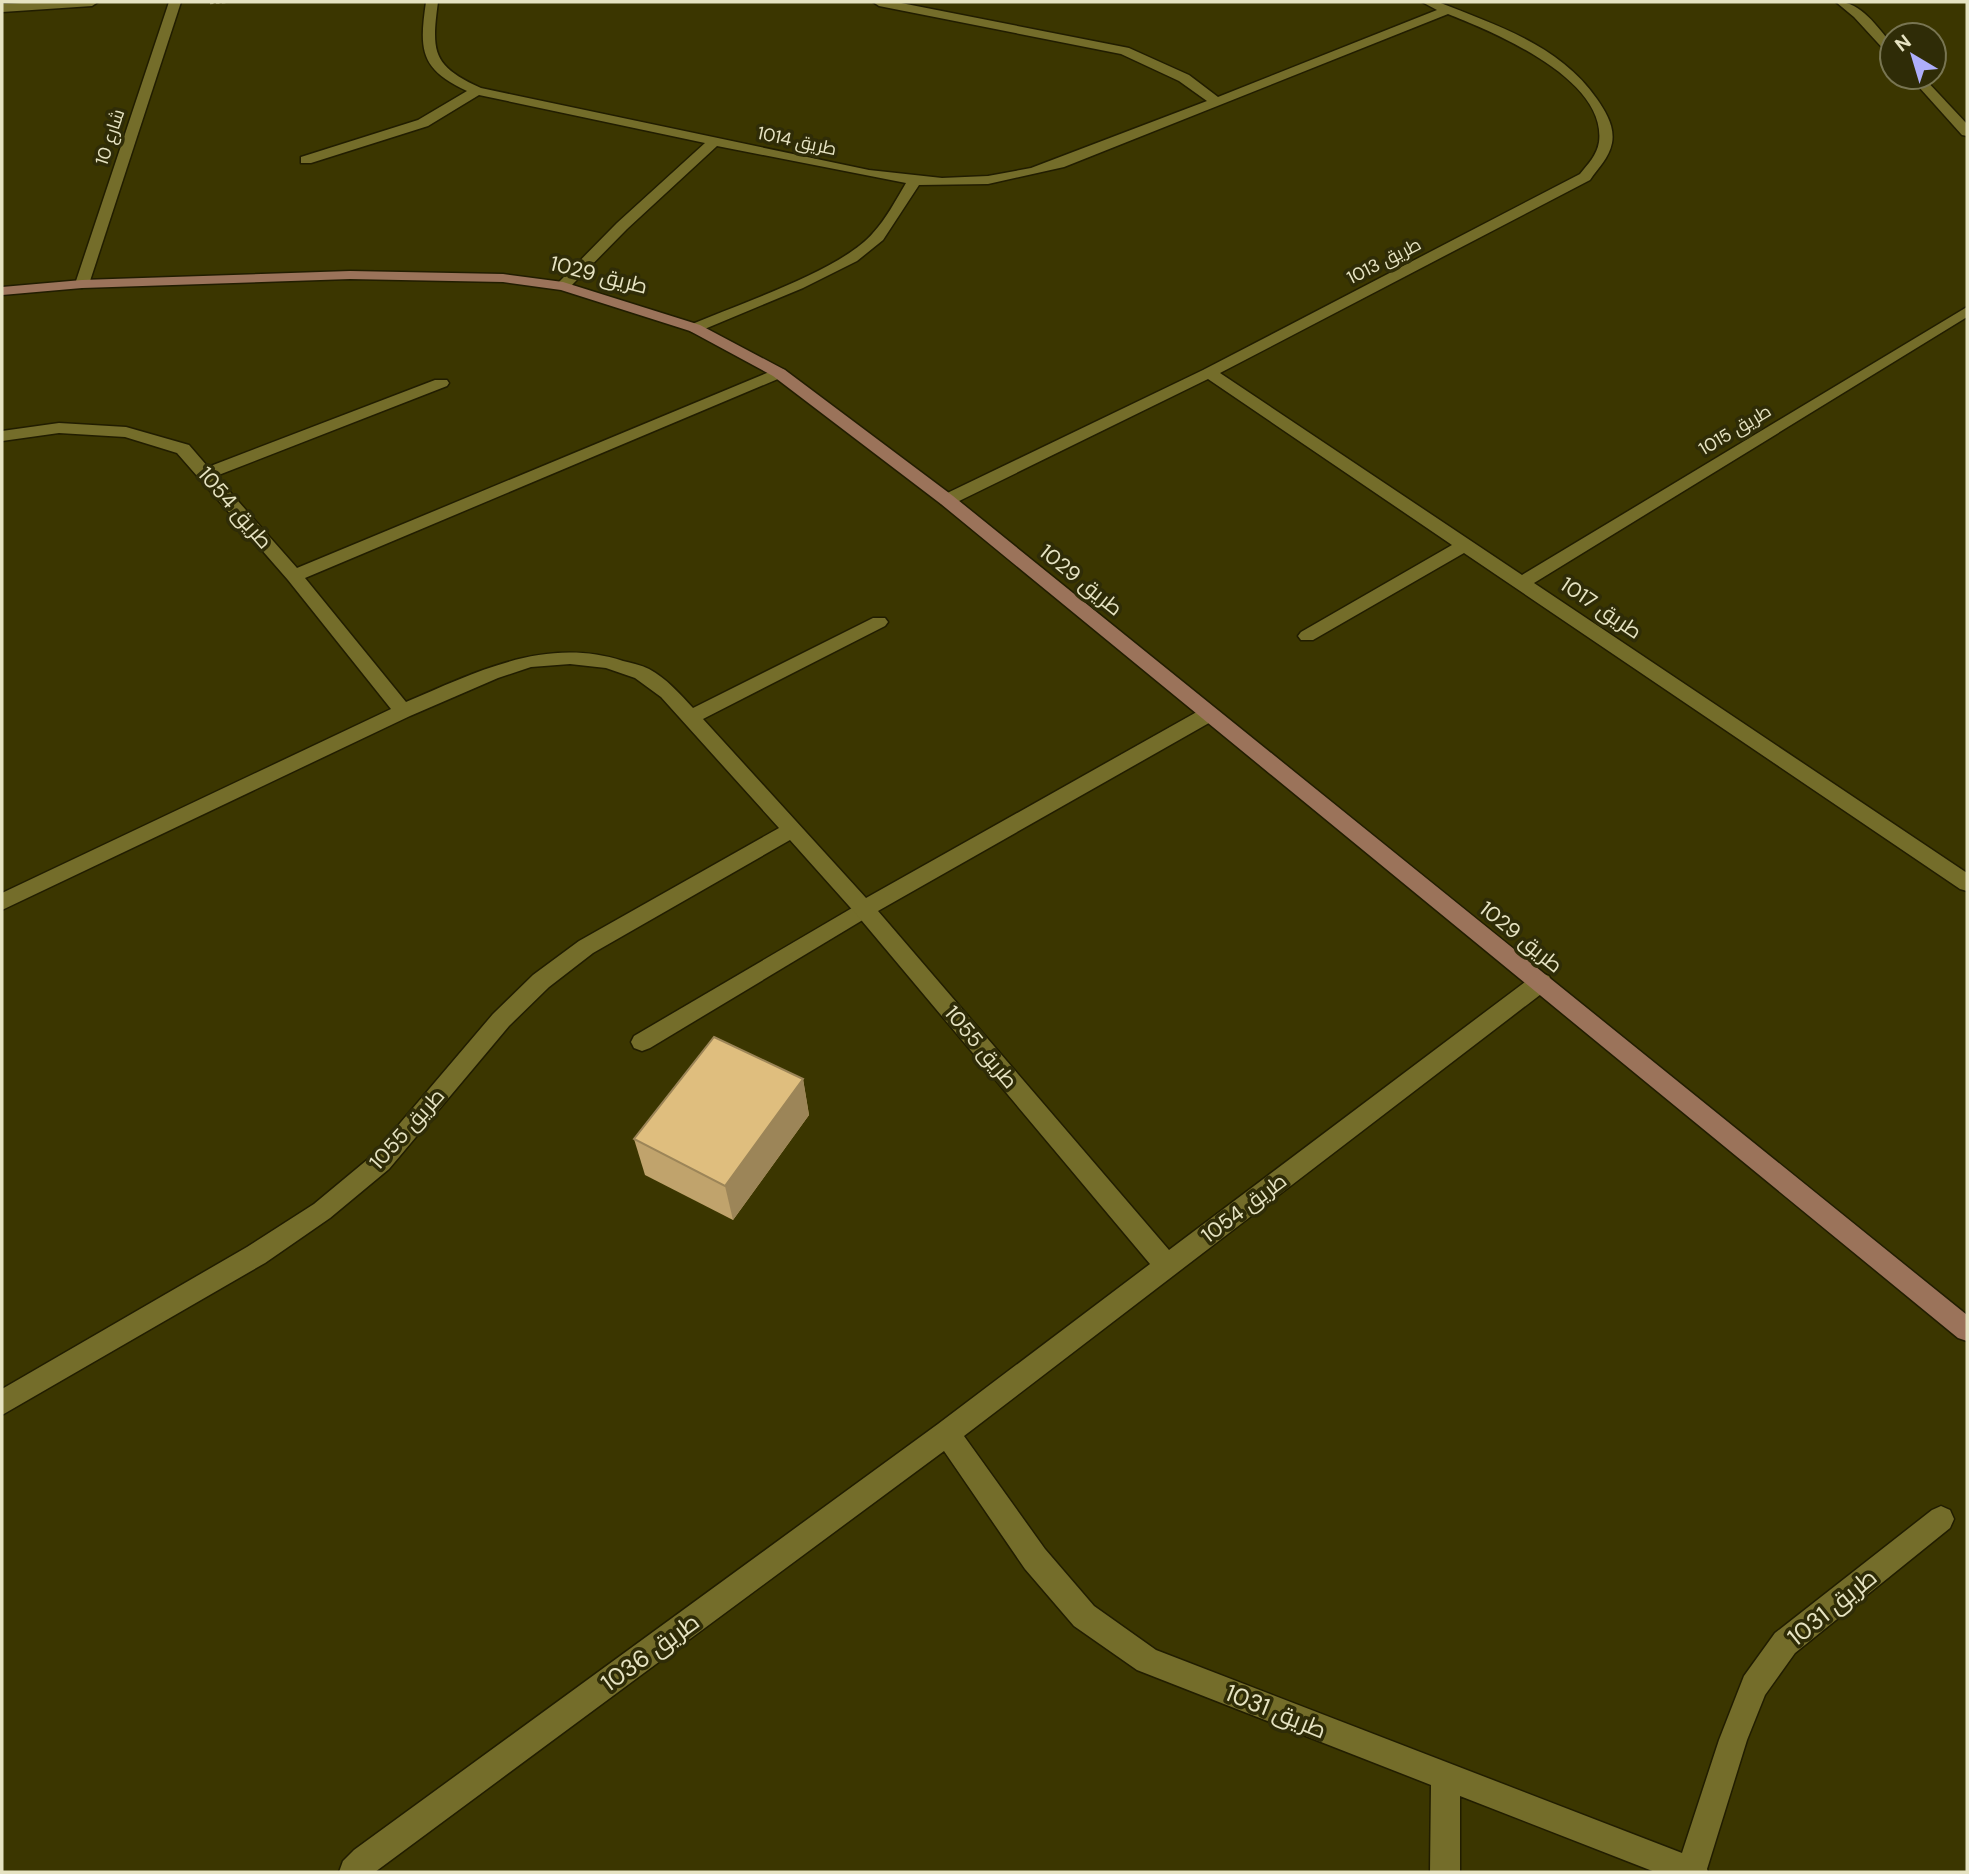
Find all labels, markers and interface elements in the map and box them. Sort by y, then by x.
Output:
north arrow [1878,21,1948,91]
text: N [1890,29,1916,57]
street label: شارع 10 [90,106,130,168]
street label: طريق 1014 [755,121,839,161]
street label: طريق 1013 [1343,232,1425,290]
street label: طريق 1029 [547,249,651,301]
street label: طريق 1015 [1694,399,1776,461]
street label: طريق 1054 [192,461,278,555]
street label: طريق 1029 [1034,538,1128,622]
street label: طريق 1017 [1555,571,1647,645]
street label: طريق 1029 [1474,895,1568,979]
street label: طريق 1055 [938,1000,1024,1094]
street label: طريق 1055 [363,1082,451,1176]
street label: طريق 1054 [1196,1167,1292,1249]
street label: طريق 1031 [1781,1561,1883,1653]
street label: طريق 1036 [595,1606,705,1698]
street label: طريق 1031 [1221,1677,1331,1745]

